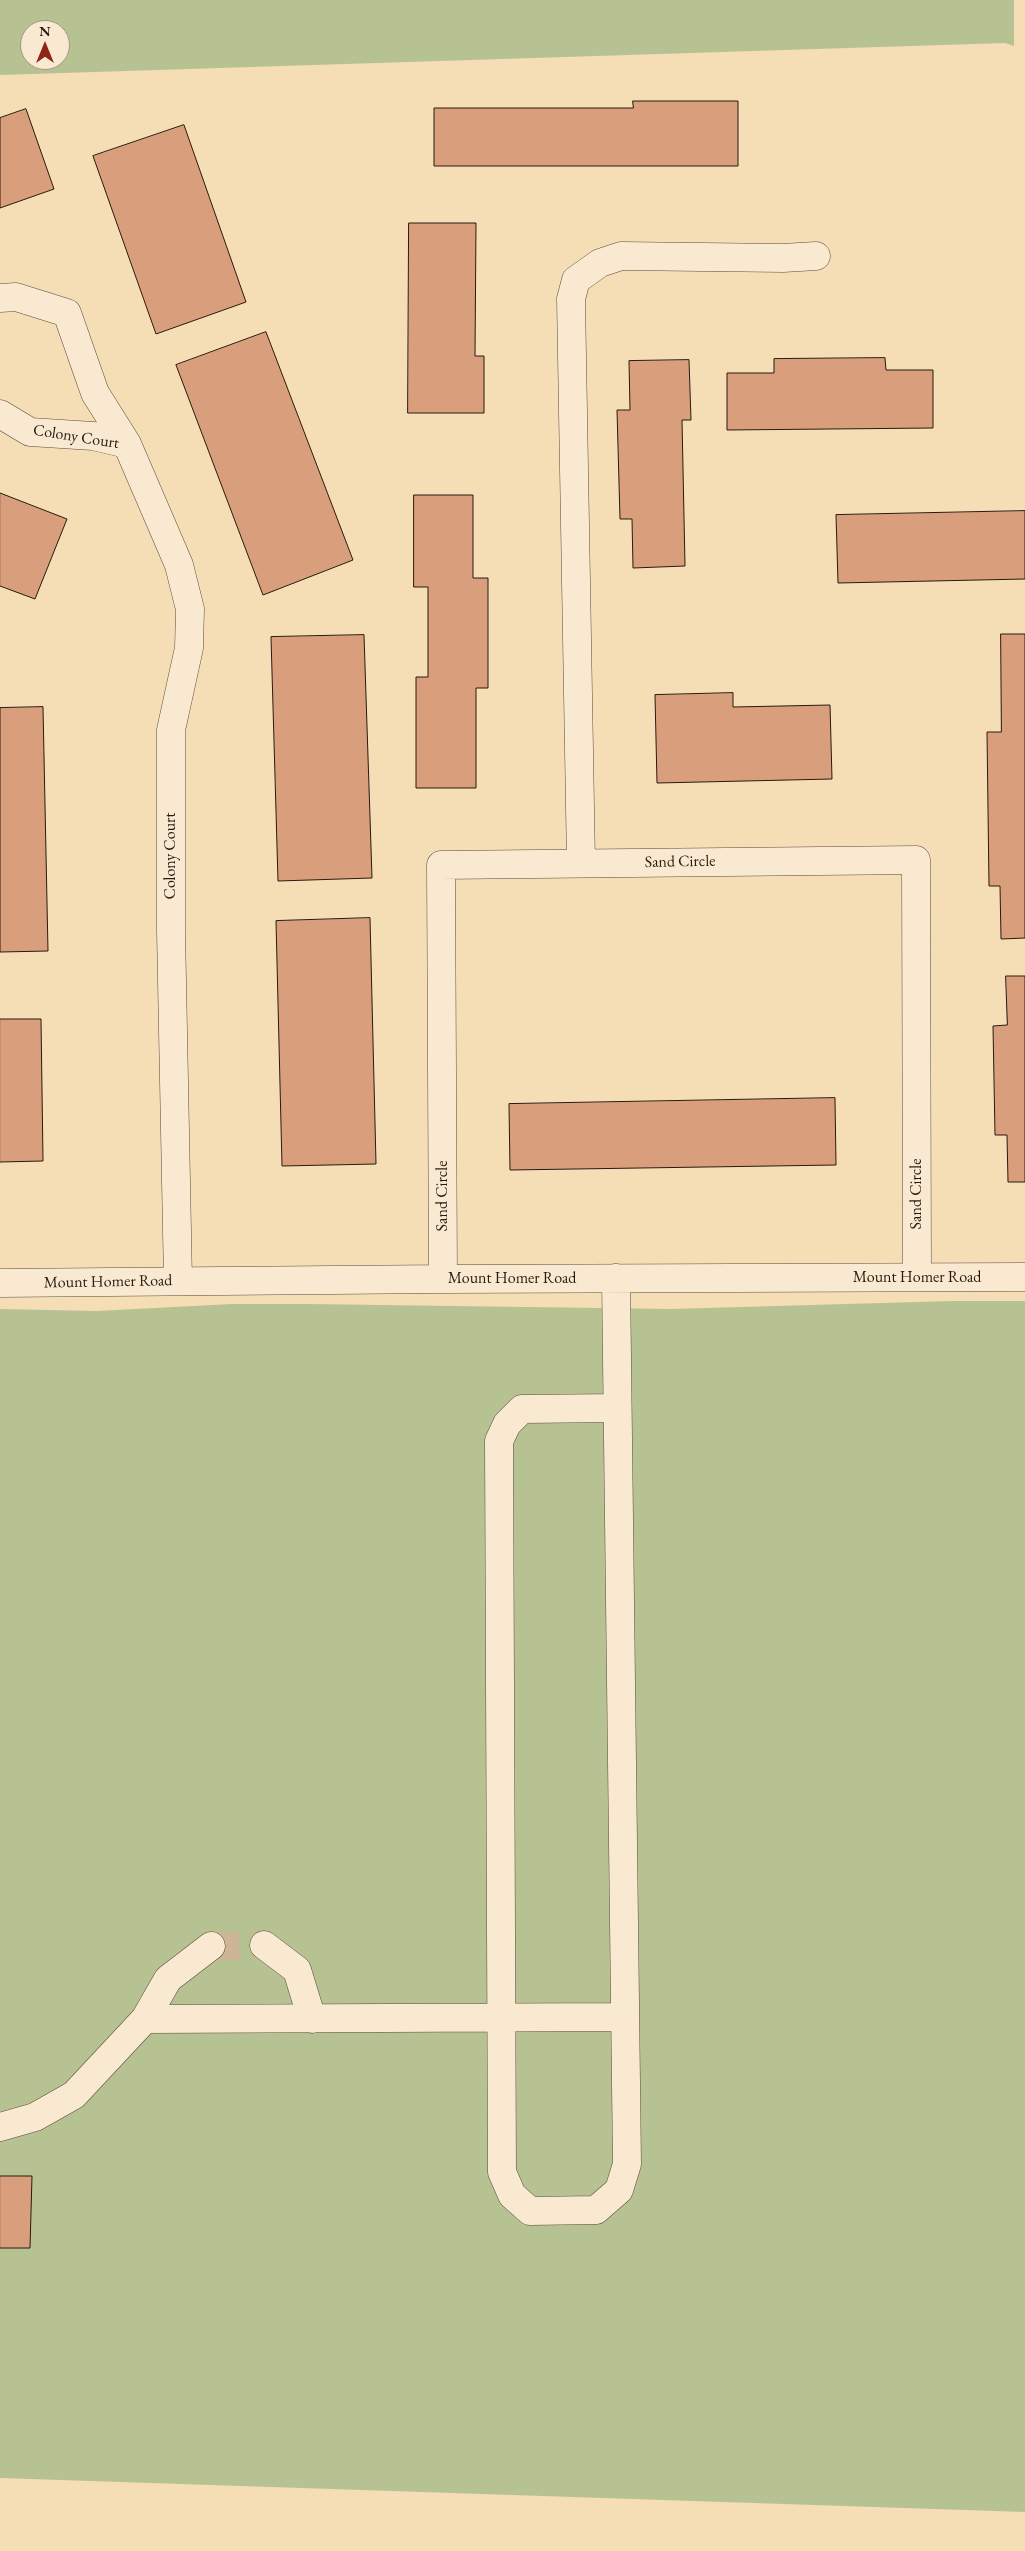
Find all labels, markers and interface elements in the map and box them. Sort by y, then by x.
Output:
north arrow [20,20,70,70]
text: N [39,22,51,40]
street label: Colony Court [32,421,120,453]
street label: Colony Court [161,813,181,899]
street label: Sand Circle [644,852,716,872]
street label: Sand Circle [907,1159,927,1229]
street label: Sand Circle [433,1161,453,1231]
street label: Mount Homer Road [853,1268,981,1288]
street label: Mount Homer Road [448,1269,576,1289]
street label: Mount Homer Road [43,1271,173,1293]

